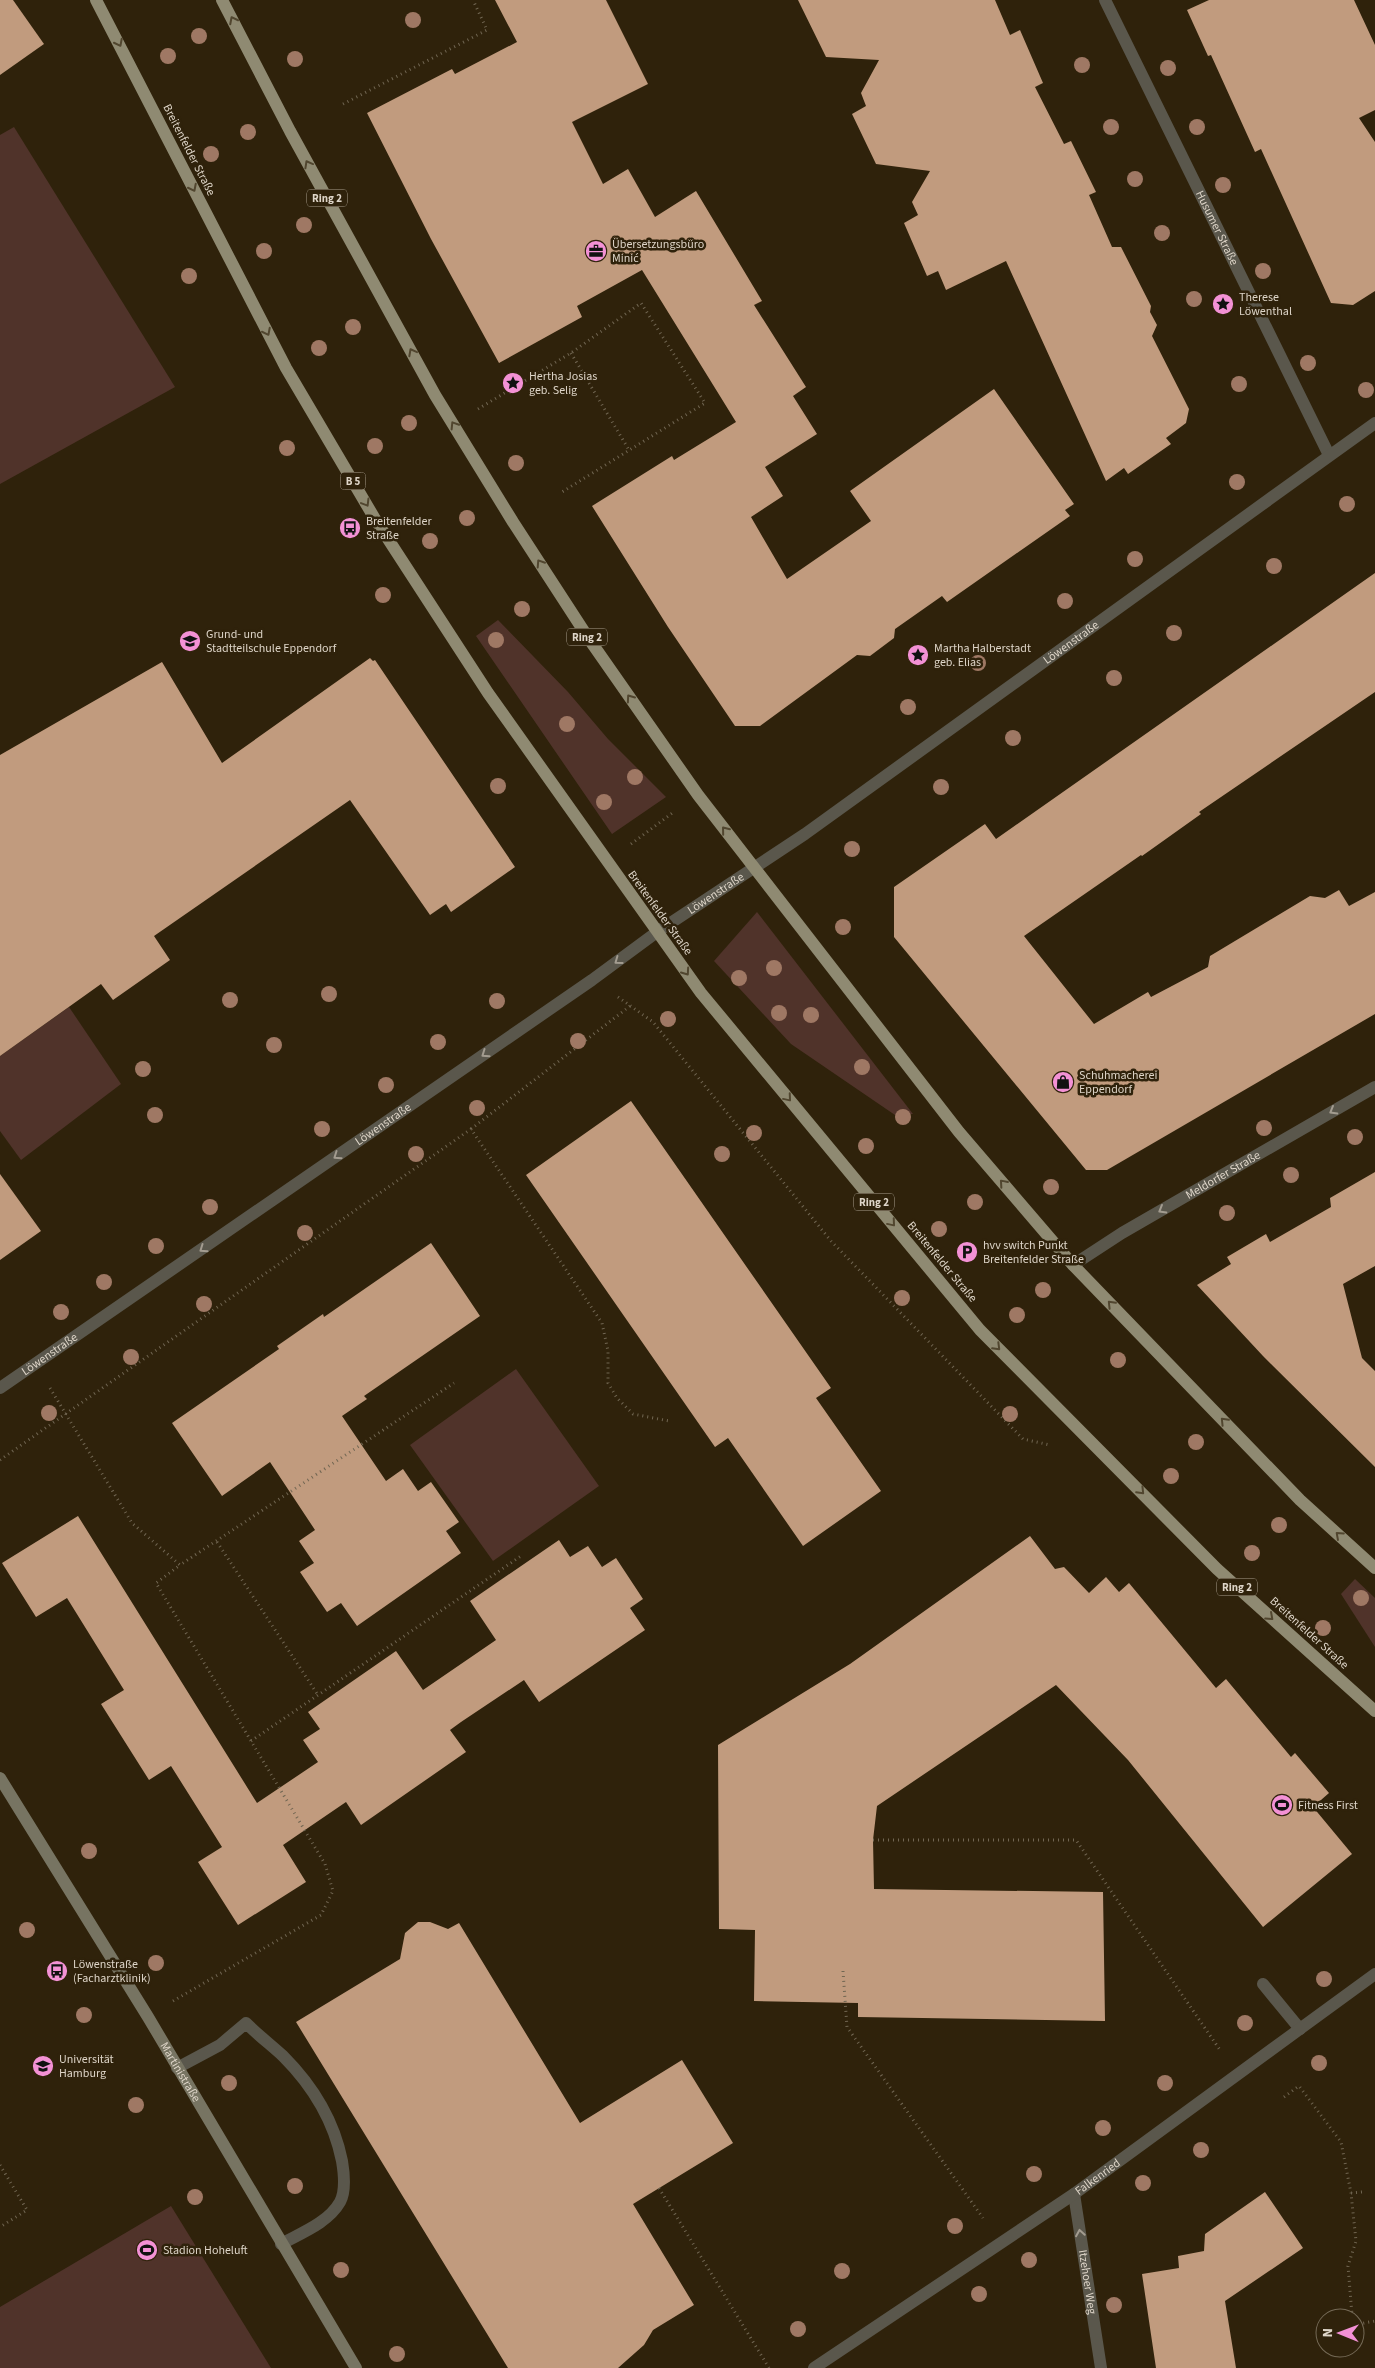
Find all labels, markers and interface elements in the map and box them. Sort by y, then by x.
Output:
one-way arrow [229,17,239,26]
one-way arrow [113,38,123,47]
street label: Breitenfelder Straße [159,101,220,199]
one-way arrow [304,161,314,170]
one-way arrow [187,183,197,192]
street label: Husumer Straße [1192,188,1243,268]
road number: Ring 2 [307,190,347,207]
place label: Übersetzungsbüro Minić [612,236,704,267]
office icon: Übersetzungsbüro Minić [584,239,608,263]
place label: Therese Löwenthal [1239,289,1292,320]
place icon: Therese Löwenthal [1211,292,1235,316]
one-way arrow [261,327,271,336]
one-way arrow [408,349,418,358]
place label: Hertha Josias geb. Selig [529,368,597,399]
place icon: Hertha Josias geb. Selig [501,371,525,395]
one-way arrow [451,422,460,431]
road number: B 5 [340,472,366,490]
one-way arrow [360,498,370,507]
place label: Breitenfelder Straße [366,513,432,544]
bus stop icon: Breitenfelder Straße [338,516,362,540]
one-way arrow [536,560,546,569]
street label: Löwenstraße [1039,616,1102,668]
place label: Grund- und Stadtteilschule Eppendorf [206,626,337,657]
road number: Ring 2 [567,628,607,646]
school or university icon: Grund- und Stadtteilschule Eppendorf [178,629,202,653]
place label: Martha Halberstadt geb. Elias [934,640,1031,671]
place icon: Martha Halberstadt geb. Elias [906,643,930,667]
one-way arrow [627,694,636,704]
one-way arrow [723,827,731,836]
street label: Breitenfelder Straße [623,867,697,959]
street label: Löwenstraße [684,868,747,918]
one-way arrow [614,955,624,964]
one-way arrow [680,966,689,976]
one-way arrow [481,1048,491,1057]
place label: Schuhmacherei Eppendorf [1079,1067,1157,1098]
shop icon: Schuhmacherei Eppendorf [1051,1070,1075,1094]
one-way arrow [782,1093,791,1102]
street label: Löwenstraße [351,1099,414,1150]
one-way arrow [1329,1105,1338,1115]
street label: Meldorfer Straße [1182,1146,1264,1203]
one-way arrow [333,1150,342,1159]
one-way arrow [999,1179,1008,1188]
road number: Ring 2 [854,1194,894,1210]
one-way arrow [1158,1204,1167,1214]
one-way arrow [886,1217,894,1226]
street label: Breitenfelder Straße [903,1218,981,1306]
place label: hvv switch Punkt Breitenfelder Straße [983,1237,1084,1268]
parking icon: hvv switch Punkt Breitenfelder Straße [955,1240,979,1264]
one-way arrow [199,1243,209,1252]
one-way arrow [1108,1301,1117,1310]
street label: Löwenstraße [18,1328,81,1379]
one-way arrow [992,1341,1001,1350]
one-way arrow [1221,1418,1230,1427]
one-way arrow [1135,1486,1144,1495]
one-way arrow [1335,1532,1344,1541]
road number: Ring 2 [1217,1578,1257,1595]
street label: Breitenfelder Straße [1266,1593,1352,1673]
one-way arrow [1265,1611,1274,1620]
sports icon: Fitness First [1270,1793,1294,1817]
place label: Fitness First [1298,1797,1358,1814]
place label: Löwenstraße (Facharztklinik) [73,1956,151,1987]
bus stop icon: Löwenstraße (Facharztklinik) [45,1959,69,1983]
street label: Martinistraße [156,2039,205,2105]
place label: Universität Hamburg [59,2051,114,2082]
school or university icon: Universität Hamburg [31,2054,55,2078]
street label: Falkenried [1071,2154,1124,2199]
one-way arrow [1075,2229,1086,2237]
sports icon: Stadion Hoheluft [135,2238,159,2262]
place label: Stadion Hoheluft [163,2242,248,2259]
street label: Itzehoer Weg [1074,2248,1101,2315]
north arrow [1315,2308,1365,2358]
text: N [1318,2328,1338,2338]

